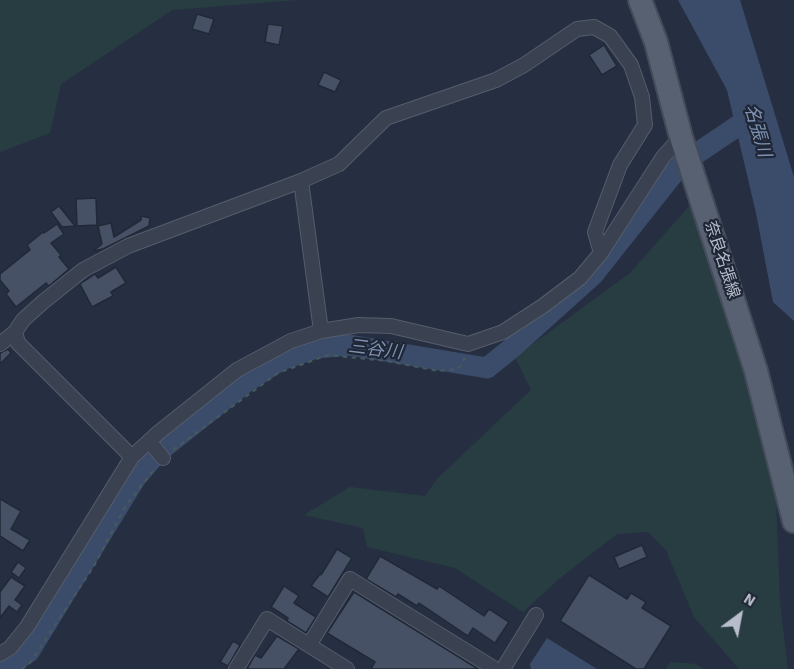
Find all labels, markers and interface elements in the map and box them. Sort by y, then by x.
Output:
water label: 名張川 [738,102,774,160]
street label: 奈良名張線 [700,219,742,301]
water label: 三谷川 [347,337,403,365]
north arrow [710,585,770,645]
text: N [739,588,760,612]

